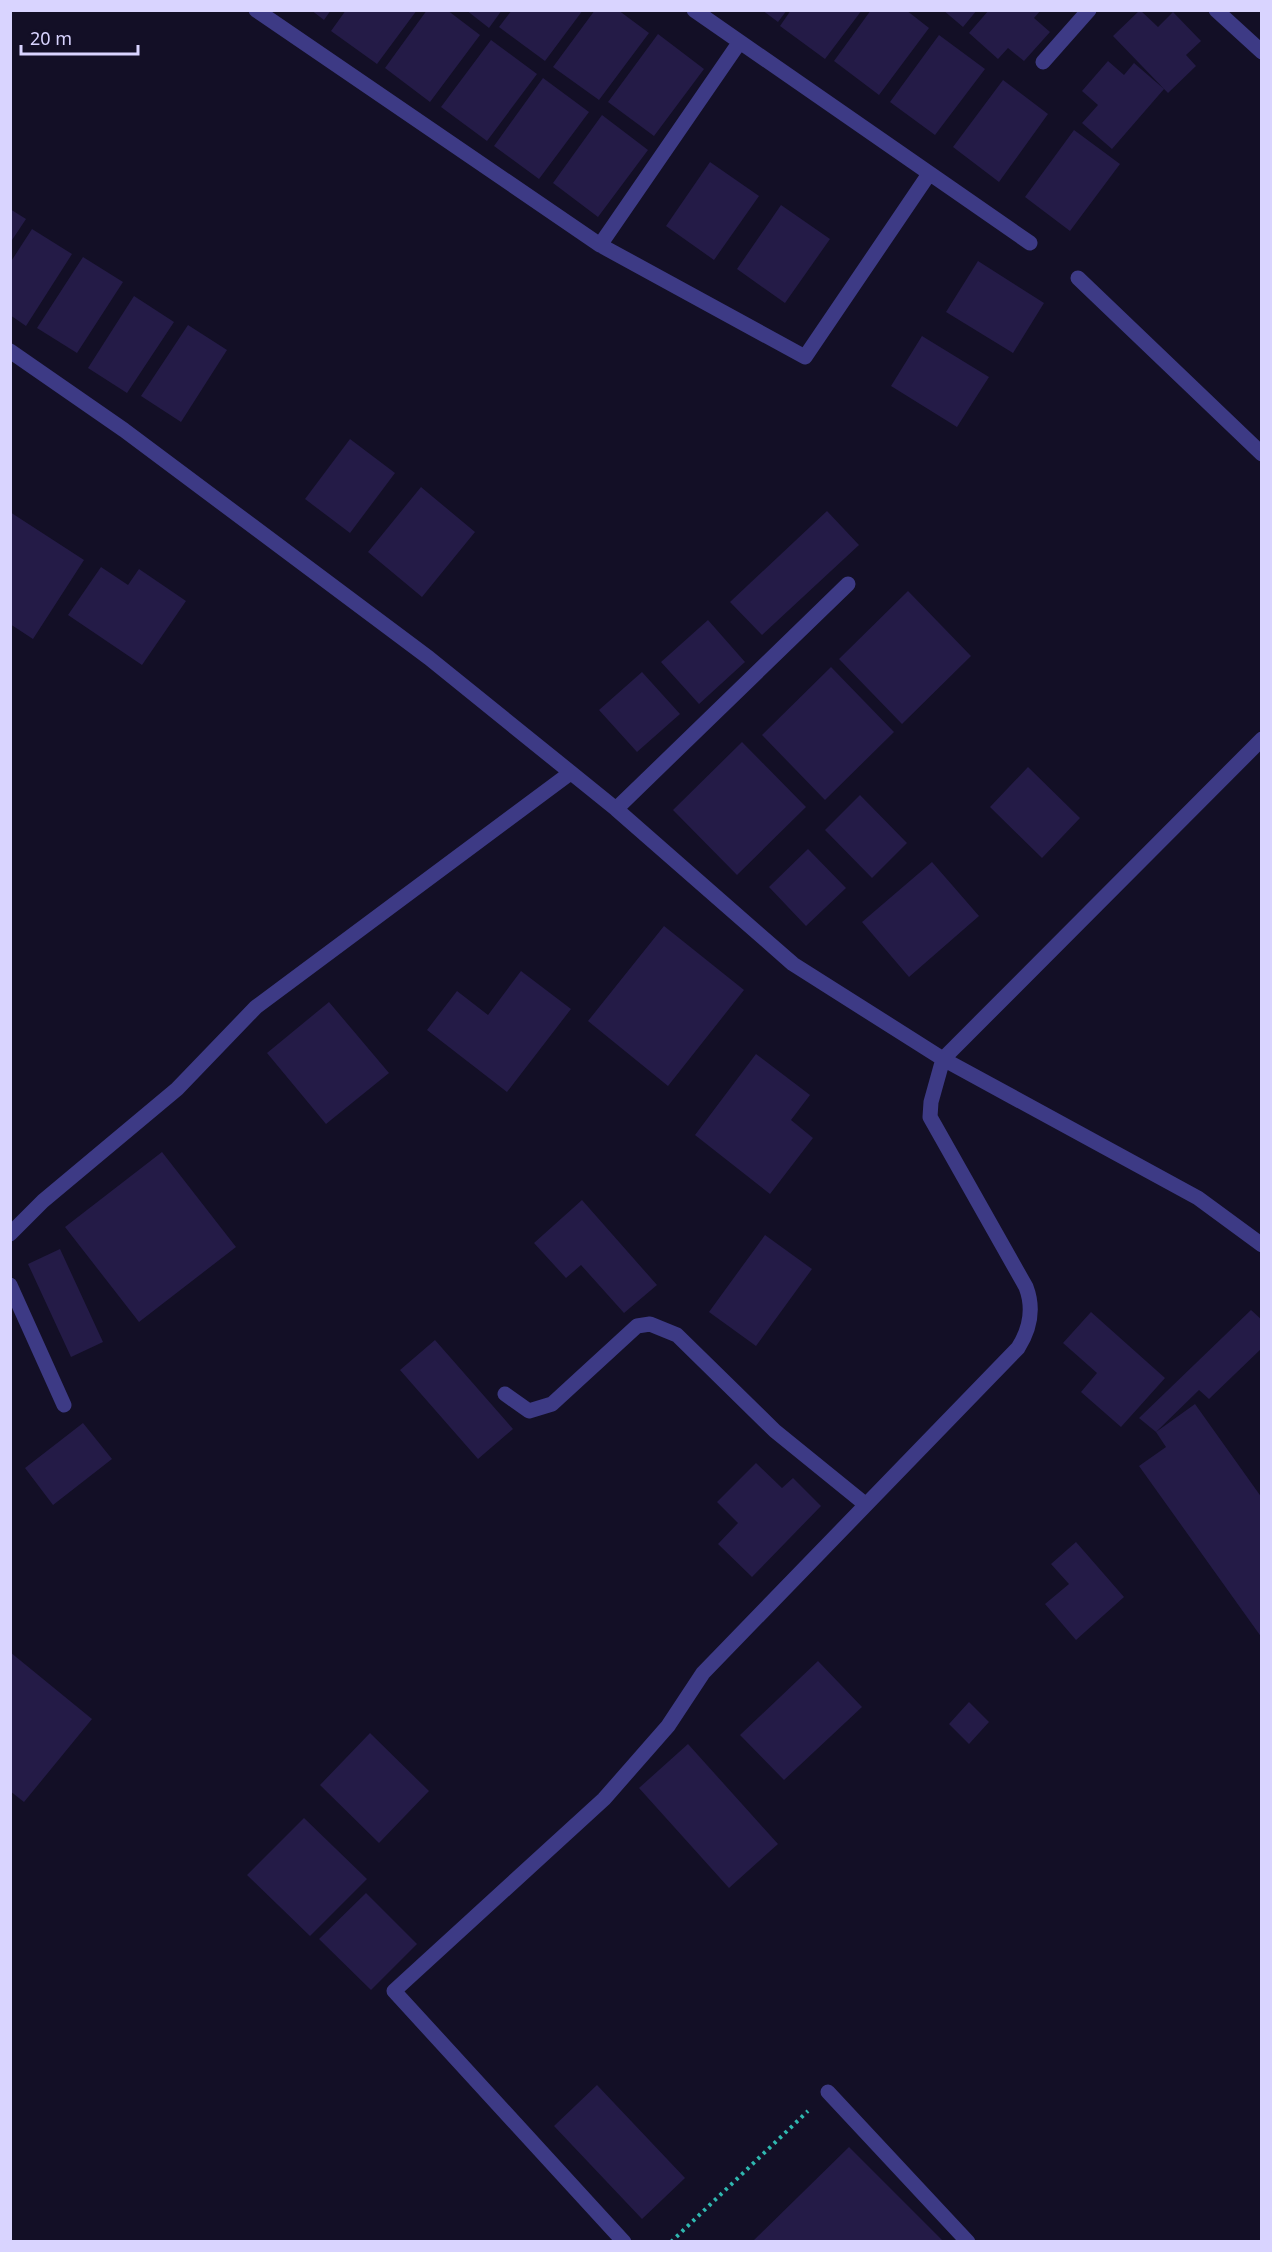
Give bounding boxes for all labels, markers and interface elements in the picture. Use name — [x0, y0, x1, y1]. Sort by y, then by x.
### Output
scale bar — [21, 18, 138, 56]
text: 20 m — [30, 26, 72, 50]

